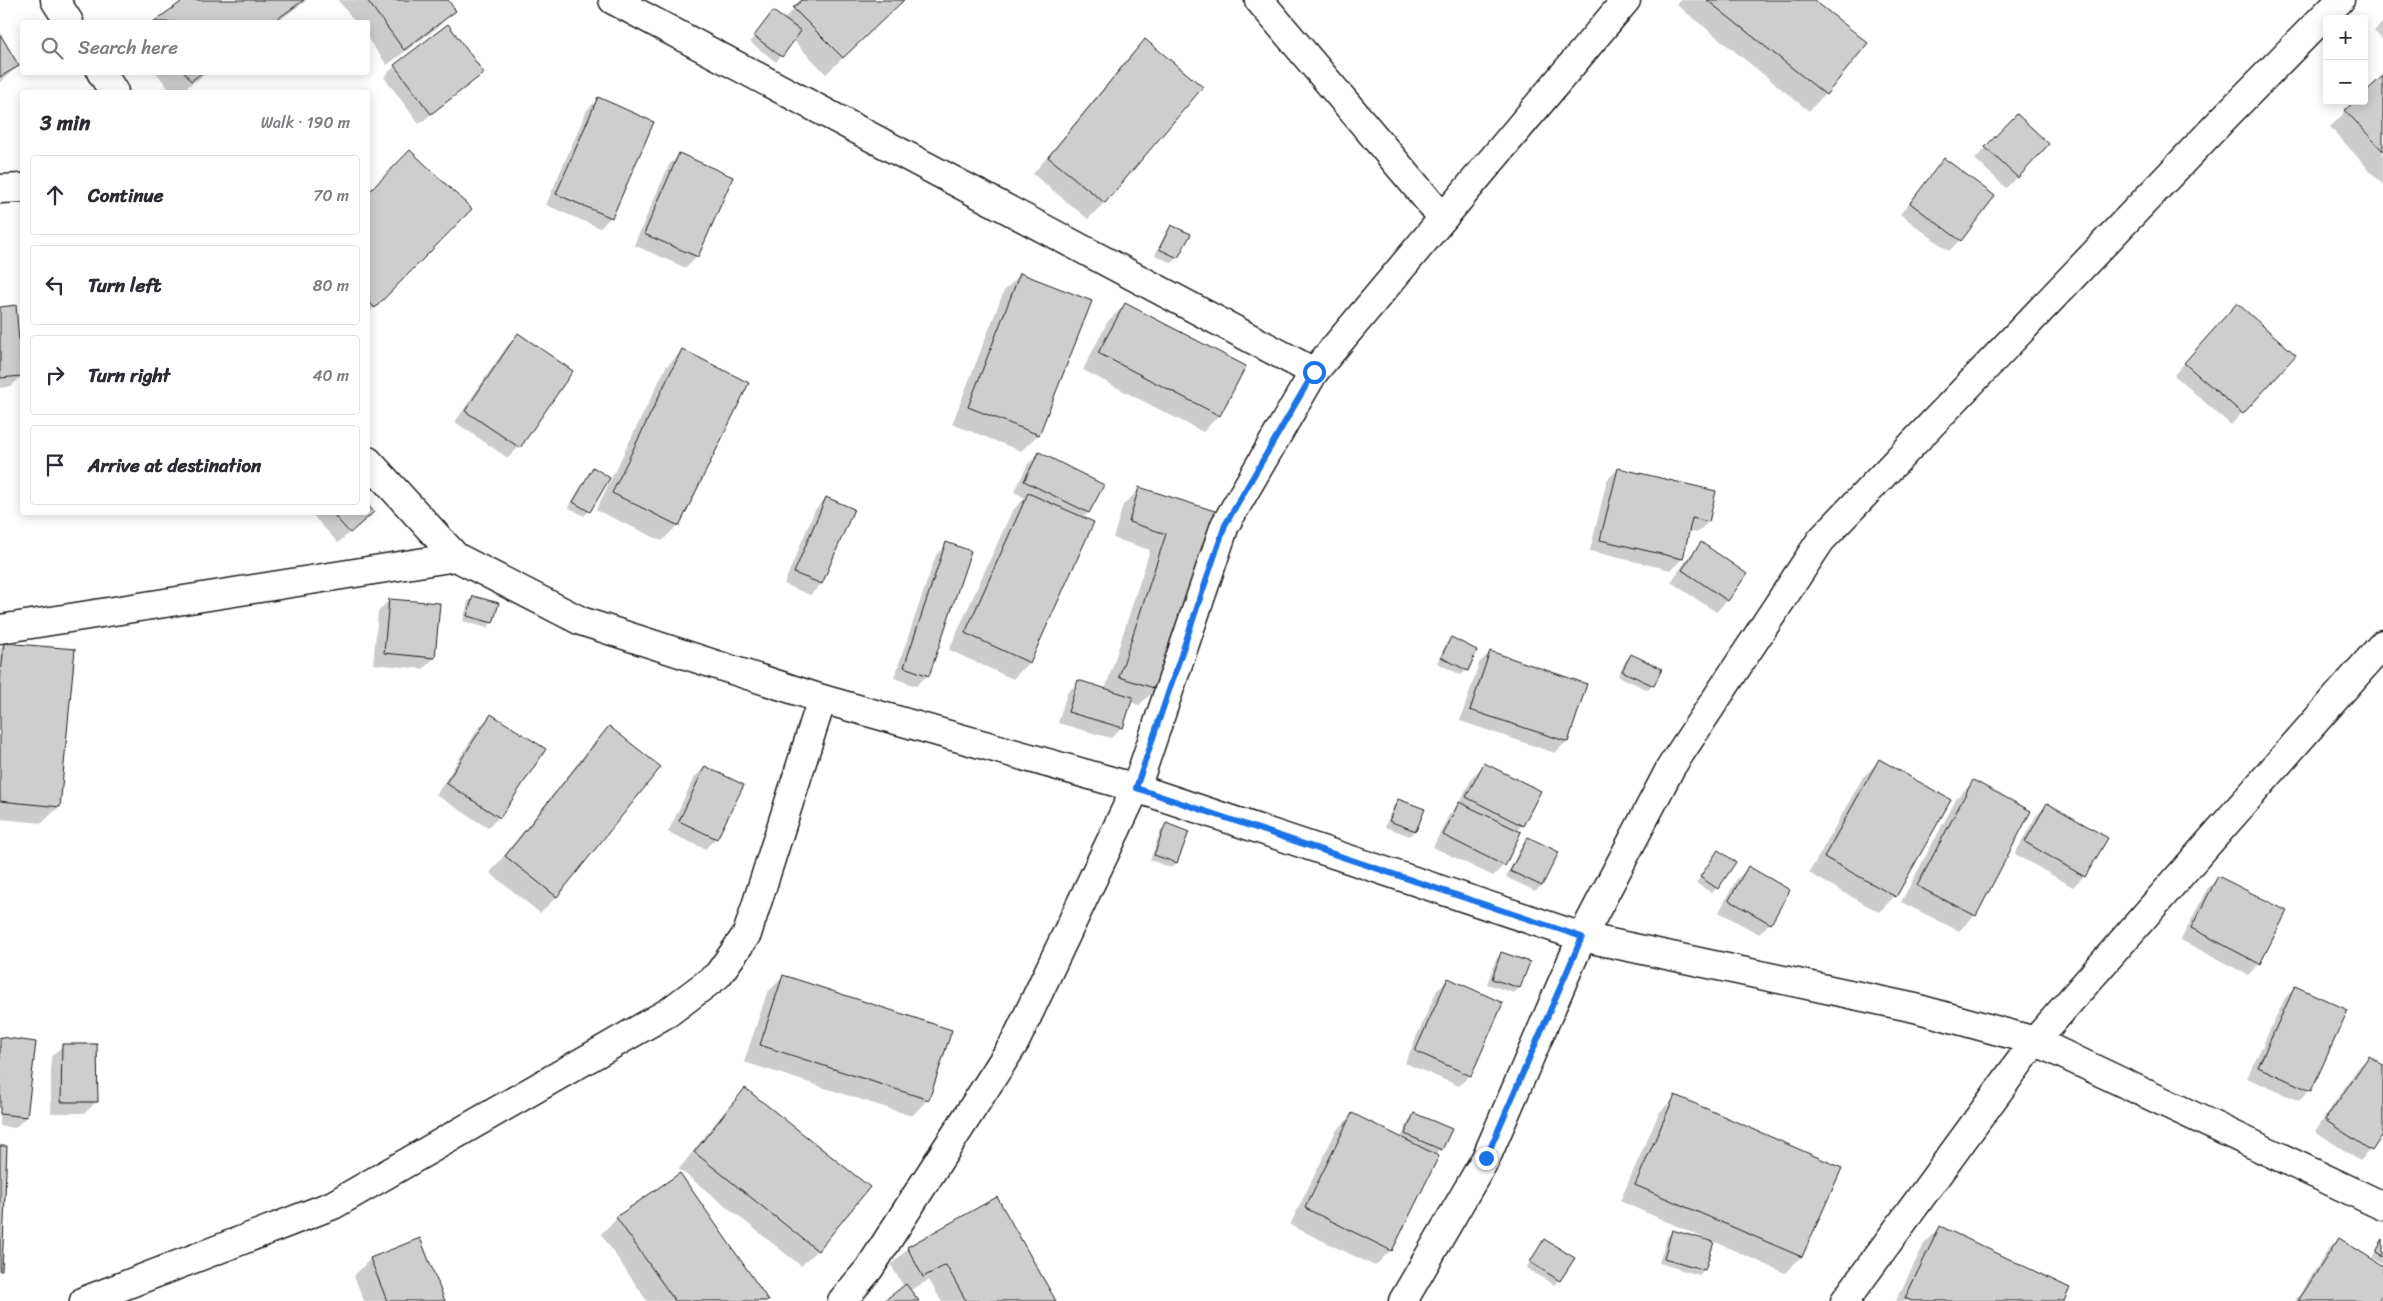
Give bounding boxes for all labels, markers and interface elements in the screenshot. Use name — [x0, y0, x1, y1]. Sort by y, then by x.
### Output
map controls — [2323, 15, 2368, 105]
button: + — [2323, 15, 2368, 60]
search box — [20, 20, 370, 75]
text: Search here — [78, 31, 178, 64]
icon: search — [38, 34, 66, 62]
button: − — [2323, 60, 2368, 105]
text: 3 min — [40, 104, 90, 142]
text: Walk · 190 m — [261, 108, 350, 137]
text: Continue — [88, 179, 164, 212]
icon: ahead — [41, 181, 69, 209]
text: 70 m — [313, 181, 349, 210]
text: Turn left — [88, 269, 161, 302]
icon: left — [41, 271, 69, 299]
text: 80 m — [313, 271, 349, 300]
text: Turn right — [88, 359, 170, 392]
icon: right — [41, 361, 69, 389]
text: 40 m — [312, 361, 349, 390]
route start — [1303, 361, 1326, 384]
text: Arrive at destination — [88, 449, 261, 482]
icon: arrive — [41, 451, 69, 479]
route end — [1475, 1147, 1498, 1170]

